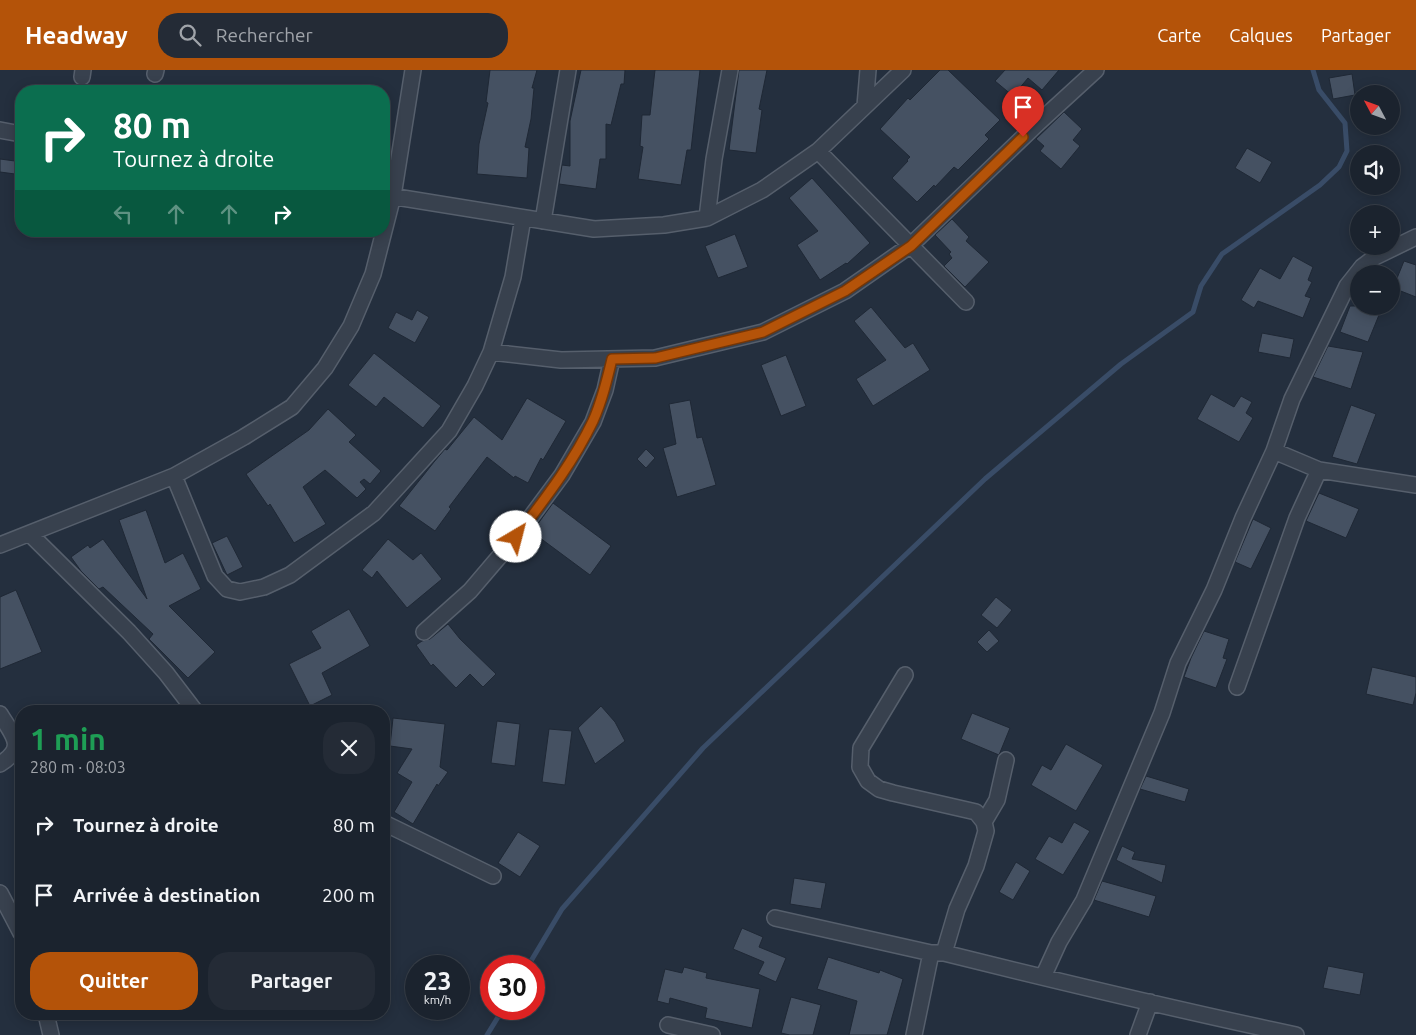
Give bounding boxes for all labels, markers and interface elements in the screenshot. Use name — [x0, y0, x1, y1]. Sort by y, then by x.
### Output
search box — [158, 13, 508, 58]
icon: search — [176, 21, 204, 49]
text: Headway — [25, 22, 128, 49]
text: Rechercher — [216, 24, 313, 46]
text: Carte — [1157, 25, 1201, 45]
text: Calques — [1229, 25, 1293, 45]
text: Partager — [1321, 25, 1391, 45]
north arrow — [1350, 85, 1400, 135]
map controls — [1350, 85, 1400, 315]
pin — [1002, 86, 1044, 137]
icon: arrive — [1009, 93, 1037, 121]
icon: right — [30, 105, 95, 170]
text: 80 m — [113, 105, 191, 145]
button: sound — [1350, 145, 1400, 195]
text: Tournez à droite — [113, 146, 274, 171]
icon: left — [109, 200, 137, 228]
icon: ahead — [162, 200, 190, 228]
icon: ahead — [215, 200, 243, 228]
icon: right — [268, 200, 296, 228]
button: + — [1350, 205, 1400, 255]
button: − — [1350, 265, 1400, 315]
position arrow — [489, 510, 541, 562]
text: 1 min — [30, 722, 106, 756]
button: close — [323, 722, 375, 774]
text: 280 m · 08:03 — [30, 758, 126, 776]
icon: right — [30, 811, 58, 839]
text: Tournez à droite — [73, 814, 219, 836]
text: 80 m — [333, 814, 375, 836]
icon: arrive — [30, 881, 58, 909]
text: Arrivée à destination — [73, 884, 260, 906]
text: 200 m — [322, 884, 375, 906]
button: Quitter — [30, 952, 198, 1010]
button: Partager — [208, 952, 375, 1010]
speed limit sign: 30 — [480, 955, 545, 1020]
text: 23 — [423, 967, 452, 995]
text: km/h — [424, 993, 451, 1006]

